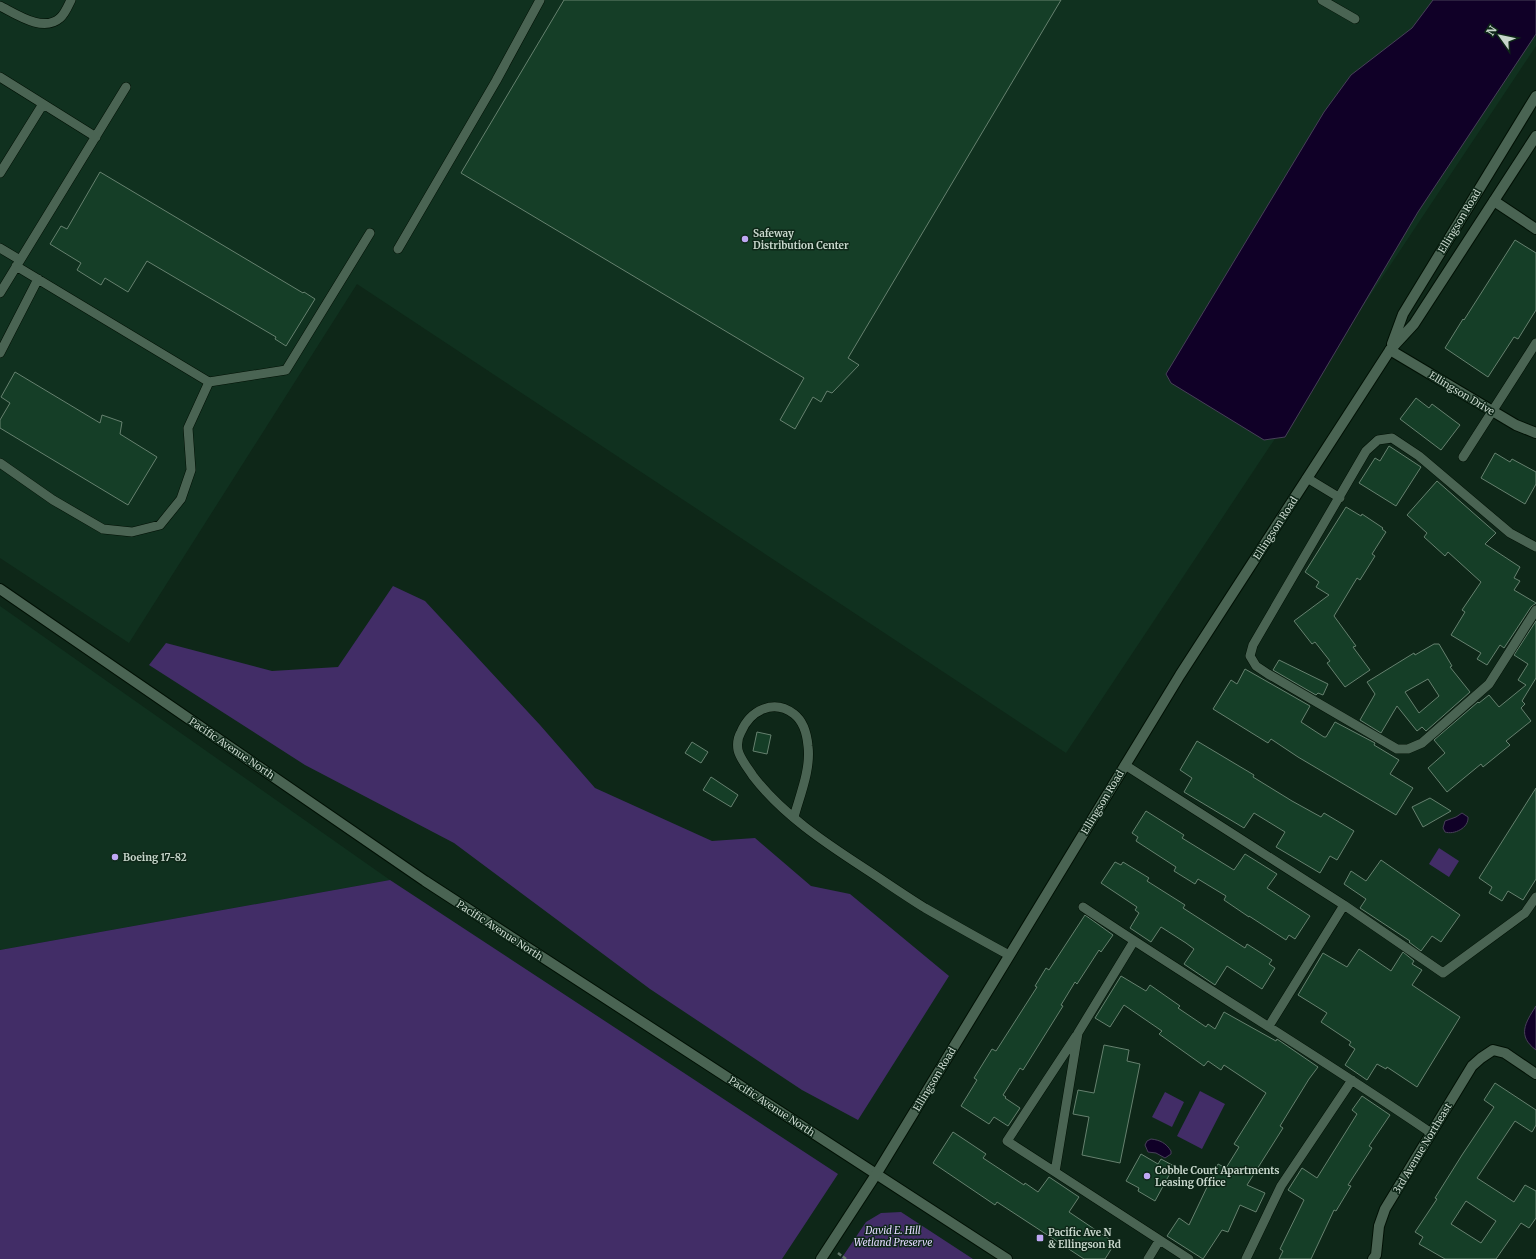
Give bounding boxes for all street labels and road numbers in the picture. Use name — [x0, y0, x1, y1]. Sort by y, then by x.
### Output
street label: Ellingson Road — [1435, 187, 1484, 256]
street label: Ellingson Drive — [1427, 369, 1497, 418]
street label: Ellingson Road — [1250, 494, 1301, 562]
street label: Pacific Avenue North — [187, 715, 277, 782]
street label: Ellingson Road — [1078, 768, 1127, 837]
street label: Pacific Avenue North — [454, 898, 546, 963]
street label: Ellingson Road — [910, 1045, 959, 1114]
street label: Pacific Avenue North — [726, 1074, 818, 1139]
street label: 3rd Avenue Northeast — [1390, 1101, 1455, 1196]

